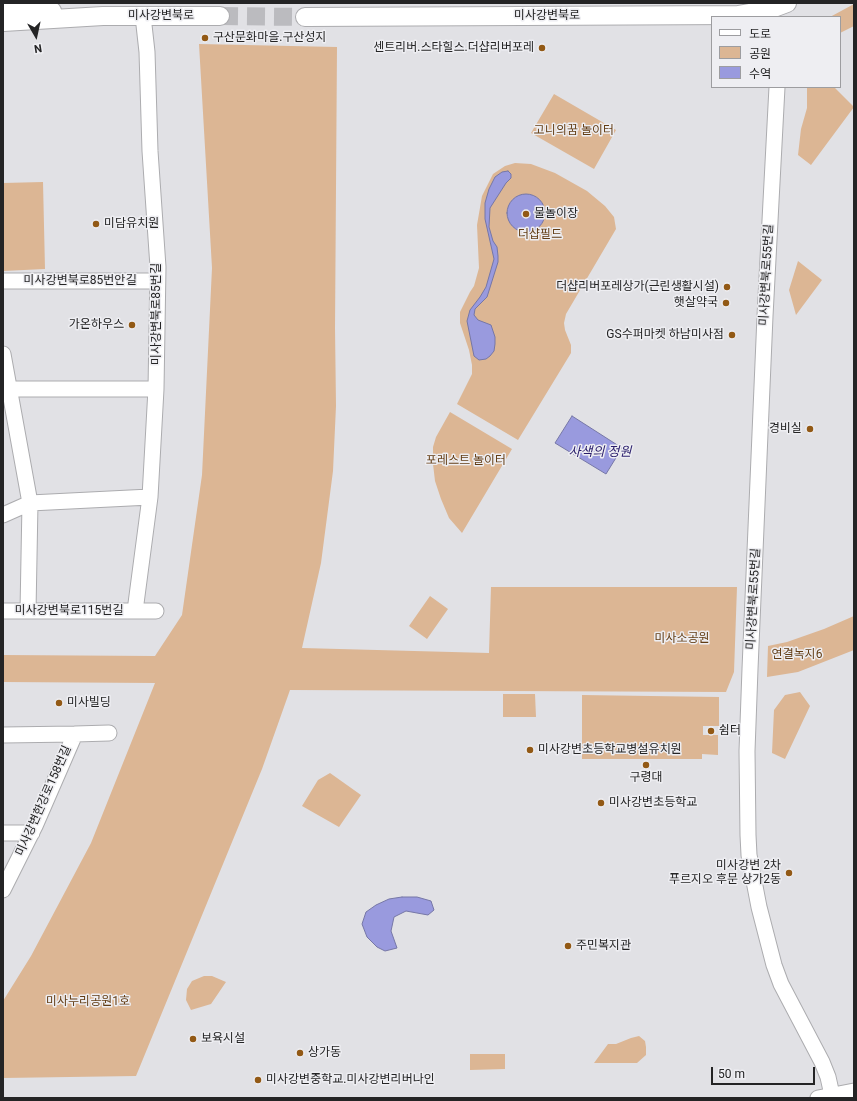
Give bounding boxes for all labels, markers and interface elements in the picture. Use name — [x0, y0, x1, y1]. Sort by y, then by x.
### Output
street label: 미사강변북로 — [128, 9, 194, 23]
street label: 미사강변북로 — [514, 9, 580, 23]
north arrow — [16, 16, 56, 56]
legend — [711, 16, 841, 88]
text: 도로 — [749, 27, 771, 41]
place label: 구산문화마을.구산성지 — [213, 31, 327, 45]
marker: 구산문화마을.구산성지 — [200, 33, 210, 43]
text: N — [33, 41, 43, 55]
place label: 센트리버.스타힐스.더샵리버포레 — [373, 41, 534, 55]
marker: 센트리버.스타힐스.더샵리버포레 — [537, 43, 547, 53]
text: 공원 — [749, 47, 771, 61]
text: 수역 — [749, 67, 771, 81]
park label: 고니의꿈 놀이터 — [534, 124, 614, 138]
place label: 물놀이장 — [534, 207, 578, 221]
marker: 물놀이장 — [521, 209, 531, 219]
place label: 미담유치원 — [104, 217, 159, 231]
marker: 미담유치원 — [91, 219, 101, 229]
street label: 미사강변북로55번길 — [757, 224, 777, 326]
park label: 더샵필드 — [518, 228, 562, 242]
street label: 미사강변북로85번길 — [150, 263, 164, 365]
street label: 미사강변북로85번안길 — [24, 274, 136, 288]
place label: 더샵리버포레상가(근린생활시설) — [556, 280, 719, 294]
marker: 더샵리버포레상가(근린생활시설) — [722, 282, 732, 292]
place label: 햇살약국 — [674, 296, 718, 310]
marker: 햇살약국 — [721, 298, 731, 308]
place label: 가온하우스 — [69, 318, 124, 332]
marker: 가온하우스 — [127, 320, 137, 330]
place label: GS수퍼마켓 하남미사점 — [606, 328, 724, 342]
marker: GS수퍼마켓 하남미사점 — [727, 330, 737, 340]
place label: 경비실 — [769, 422, 802, 436]
marker: 경비실 — [805, 424, 815, 434]
water label: 사색의 정원 — [569, 445, 631, 461]
park label: 포레스트 놀이터 — [426, 454, 506, 468]
street label: 미사강변북로55번길 — [744, 548, 764, 650]
street label: 미사강변북로115번길 — [15, 604, 123, 618]
park label: 미사소공원 — [654, 632, 710, 646]
park label: 연결녹지6 — [772, 648, 822, 662]
place label: 미사빌딩 — [67, 696, 111, 710]
marker: 미사빌딩 — [54, 698, 64, 708]
place label: 쉼터 — [719, 724, 741, 738]
marker: 쉼터 — [706, 726, 716, 736]
street label: 미사강변한강로158번길 — [13, 743, 75, 859]
place label: 미사강변초등학교병설유치원 — [538, 743, 682, 757]
marker: 미사강변초등학교병설유치원 — [525, 745, 535, 755]
marker: 구령대 — [641, 760, 651, 770]
place label: 구령대 — [629, 771, 663, 785]
place label: 미사강변초등학교 — [609, 796, 697, 810]
marker: 미사강변초등학교 — [596, 798, 606, 808]
place label: 미사강변 2차 푸르지오 후문 상가2동 — [669, 859, 781, 887]
marker: 미사강변 2차 푸르지오 후문 상가2동 — [784, 868, 794, 878]
place label: 주민복지관 — [576, 939, 631, 953]
marker: 주민복지관 — [563, 941, 573, 951]
park label: 미사누리공원1호 — [46, 995, 130, 1009]
place label: 보육시설 — [201, 1032, 245, 1046]
marker: 보육시설 — [188, 1034, 198, 1044]
place label: 상가동 — [308, 1046, 341, 1060]
marker: 상가동 — [295, 1048, 305, 1058]
scale bar — [713, 1059, 817, 1085]
text: 50 m — [718, 1067, 745, 1081]
place label: 미사강변중학교.미사강변리버나인 — [266, 1073, 435, 1087]
marker: 미사강변중학교.미사강변리버나인 — [253, 1075, 263, 1085]

